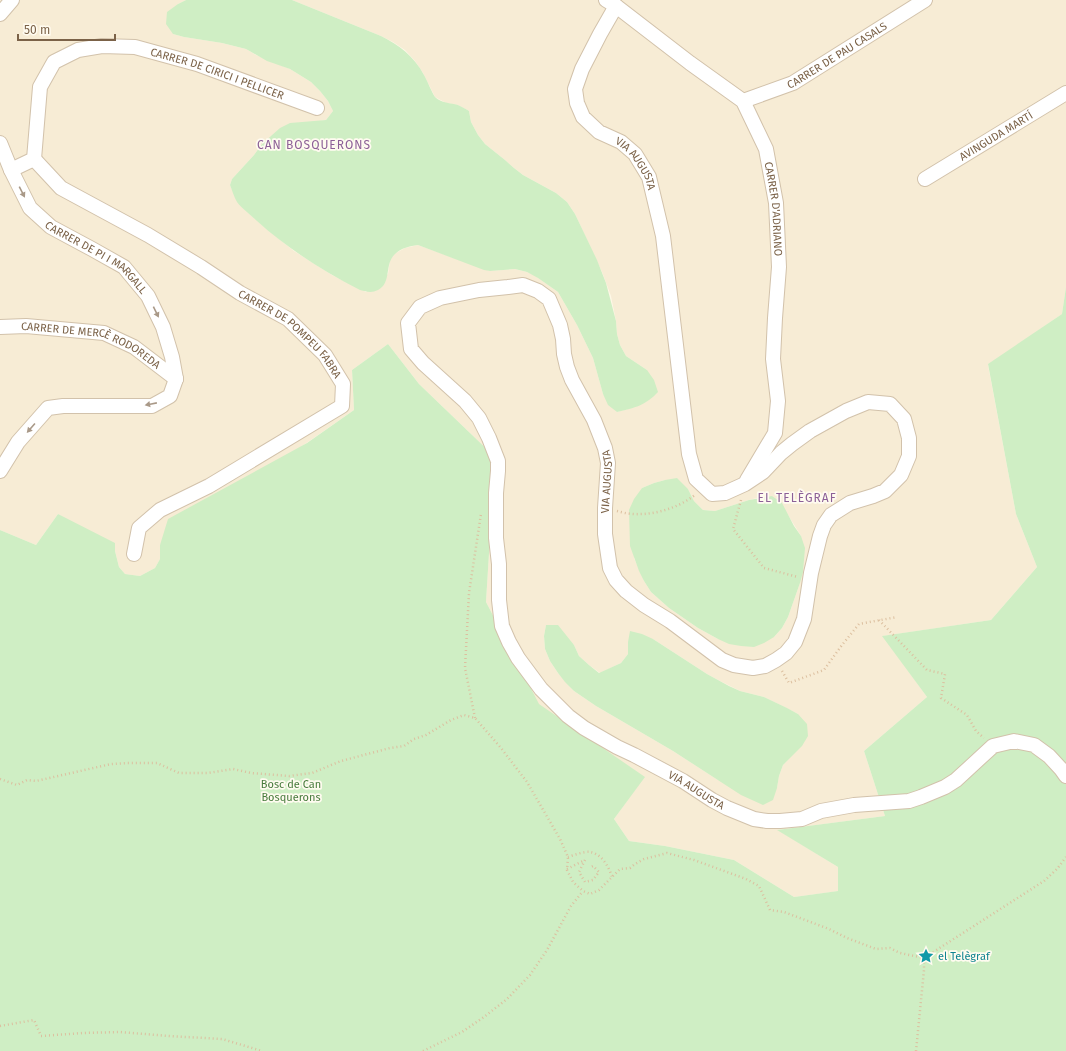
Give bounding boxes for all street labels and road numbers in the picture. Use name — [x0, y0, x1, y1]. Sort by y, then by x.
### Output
street label: CARRER DE PAU CASALS — [785, 19, 889, 91]
street label: CARRER DE CIRICI I PELLICER — [149, 45, 286, 102]
street label: AVINGUDA MARTÍ — [957, 108, 1035, 163]
street label: VIA AUGUSTA — [614, 134, 659, 192]
street label: CARRER D'ADRIANO — [762, 160, 785, 256]
street label: CARRER DE PI I MARGALL — [42, 218, 150, 297]
street label: CARRER DE POMPEU FABRA — [236, 287, 345, 381]
street label: CARRER DE MERCÈ RODOREDA — [21, 319, 164, 372]
street label: VIA AUGUSTA — [599, 448, 615, 513]
street label: VIA AUGUSTA — [666, 768, 727, 812]

